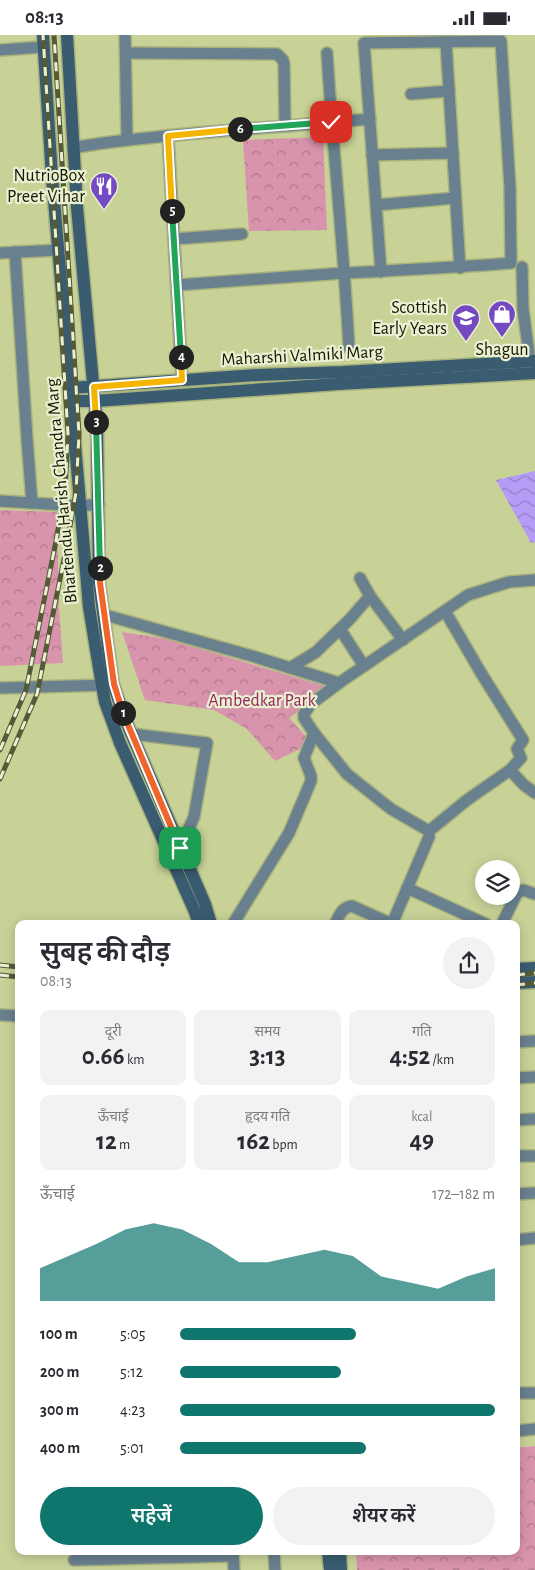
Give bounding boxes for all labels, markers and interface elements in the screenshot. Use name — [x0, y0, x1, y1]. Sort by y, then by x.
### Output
text: 08:13 — [25, 8, 64, 27]
pin — [310, 101, 352, 143]
icon: check — [317, 108, 345, 136]
pin: 6 — [228, 117, 252, 141]
text: 6 — [237, 122, 244, 136]
place label: NutrioBox Preet Vihar — [7, 167, 85, 206]
restaurant icon: NutrioBox Preet Vihar — [89, 171, 119, 210]
pin: 5 — [160, 199, 184, 223]
text: 5 — [169, 204, 176, 218]
place label: Scottish Early Years — [372, 299, 447, 338]
shop icon: Shagun — [487, 299, 517, 338]
school or university icon: Scottish Early Years — [451, 303, 481, 342]
place label: Shagun — [475, 341, 529, 359]
street label: Maharshi Valmiki Marg — [221, 343, 384, 369]
pin: 4 — [168, 345, 194, 369]
text: 4 — [178, 350, 185, 364]
street label: Bhartendu Harish Chandra Marg — [43, 377, 81, 604]
pin: 3 — [84, 409, 108, 435]
text: 3 — [93, 415, 100, 429]
pin: 2 — [88, 555, 112, 581]
text: 2 — [97, 561, 104, 575]
park label: Ambedkar Park — [208, 692, 316, 710]
pin: 1 — [110, 701, 136, 725]
text: 1 — [121, 706, 126, 720]
pin — [159, 827, 201, 869]
icon: arrive — [166, 834, 194, 862]
map controls — [475, 860, 520, 905]
button: layers — [475, 860, 520, 905]
button: share — [443, 937, 495, 989]
text: सुबह की दौड़ — [40, 939, 170, 967]
text: 08:13 — [40, 973, 72, 989]
text: दूरी — [105, 1025, 122, 1039]
text: समय — [255, 1025, 280, 1039]
text: गति — [412, 1025, 432, 1039]
text: 0.66 — [82, 1044, 125, 1069]
text: 3:13 — [249, 1044, 286, 1069]
text: 4:52 — [389, 1044, 430, 1069]
text: km — [125, 1053, 145, 1067]
text: /km — [430, 1053, 454, 1067]
text: ऊँचाई — [98, 1110, 128, 1124]
text: हृदय गति — [245, 1110, 290, 1124]
text: kcal — [411, 1110, 432, 1124]
text: 49 — [409, 1128, 434, 1153]
text: 12 — [96, 1129, 117, 1154]
text: 162 — [237, 1129, 270, 1154]
text: m — [117, 1138, 130, 1152]
text: bpm — [270, 1138, 298, 1152]
text: ऊँचाई — [40, 1186, 75, 1202]
text: 172–182 m — [432, 1186, 495, 1202]
text: 100 m — [40, 1326, 78, 1342]
text: 5:05 — [120, 1326, 146, 1342]
text: 200 m — [40, 1364, 80, 1380]
text: 5:12 — [120, 1364, 143, 1380]
text: 300 m — [40, 1402, 79, 1418]
text: 4:23 — [120, 1402, 145, 1418]
text: 400 m — [40, 1440, 80, 1456]
text: 5:01 — [120, 1440, 144, 1456]
button: सहेजें — [40, 1487, 263, 1545]
button: शेयर करें — [273, 1487, 495, 1545]

